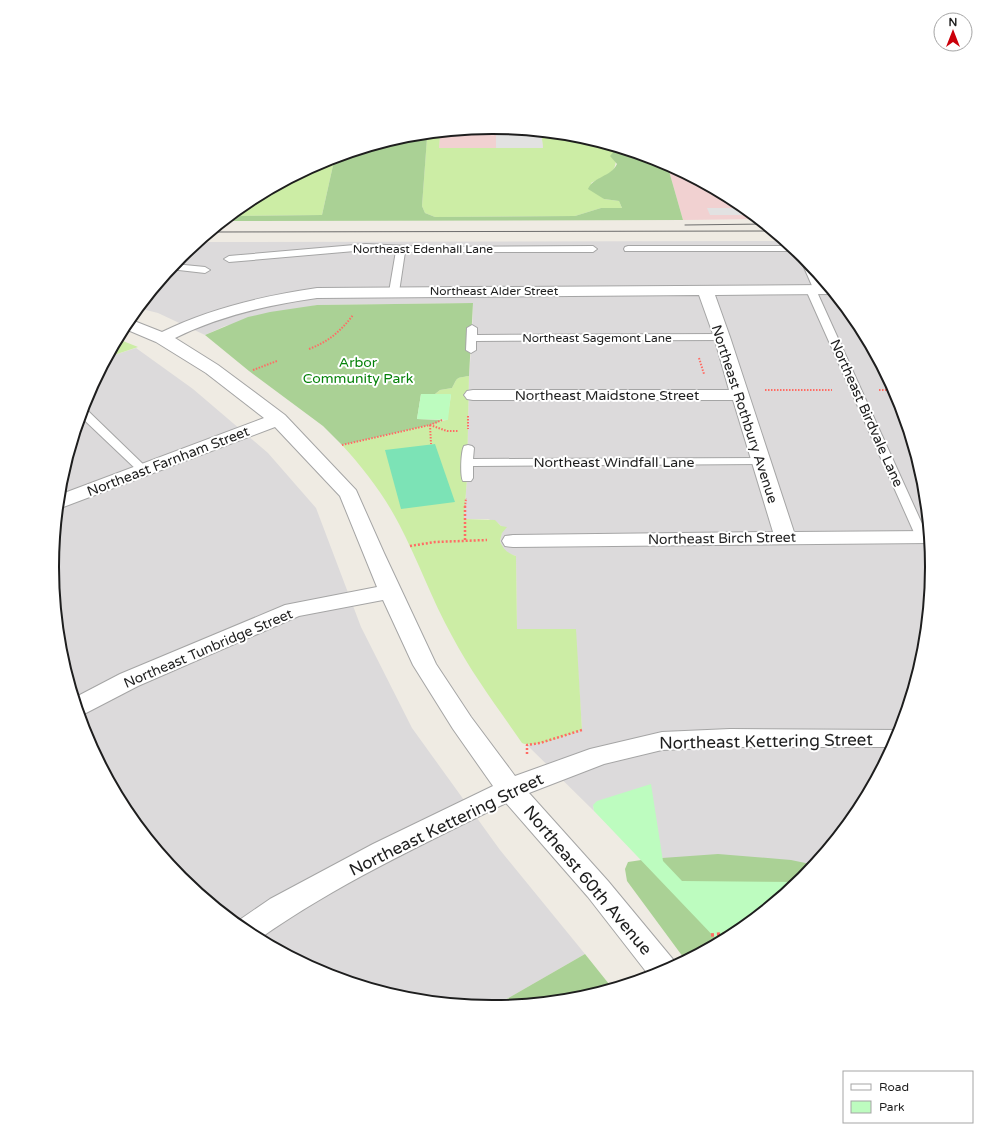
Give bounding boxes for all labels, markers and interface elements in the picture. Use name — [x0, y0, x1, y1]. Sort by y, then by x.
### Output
north arrow — [933, 12, 973, 52]
text: N — [949, 16, 957, 29]
street label: Northeast Edenhall Lane — [353, 242, 493, 256]
street label: Northeast Alder Street — [430, 284, 559, 298]
street label: Northeast Rothbury Avenue — [708, 323, 781, 506]
street label: Northeast Sagemont Lane — [522, 331, 672, 345]
street label: Northeast Birdvale Lane — [826, 337, 907, 490]
park label: Arbor Community Park — [303, 354, 414, 387]
street label: Northeast Maidstone Street — [515, 387, 700, 404]
street label: Northeast Farnham Street — [85, 422, 252, 500]
street label: Northeast Windfall Lane — [533, 454, 695, 471]
street label: Northeast Birch Street — [648, 529, 797, 548]
street label: Northeast Tunbridge Street — [121, 605, 296, 692]
street label: Northeast Kettering Street — [659, 729, 873, 754]
street label: Northeast Kettering Street — [346, 768, 547, 881]
street label: Northeast 60th Avenue — [519, 801, 656, 959]
legend — [843, 1071, 973, 1123]
text: Road — [879, 1080, 909, 1094]
text: Park — [879, 1100, 905, 1114]

